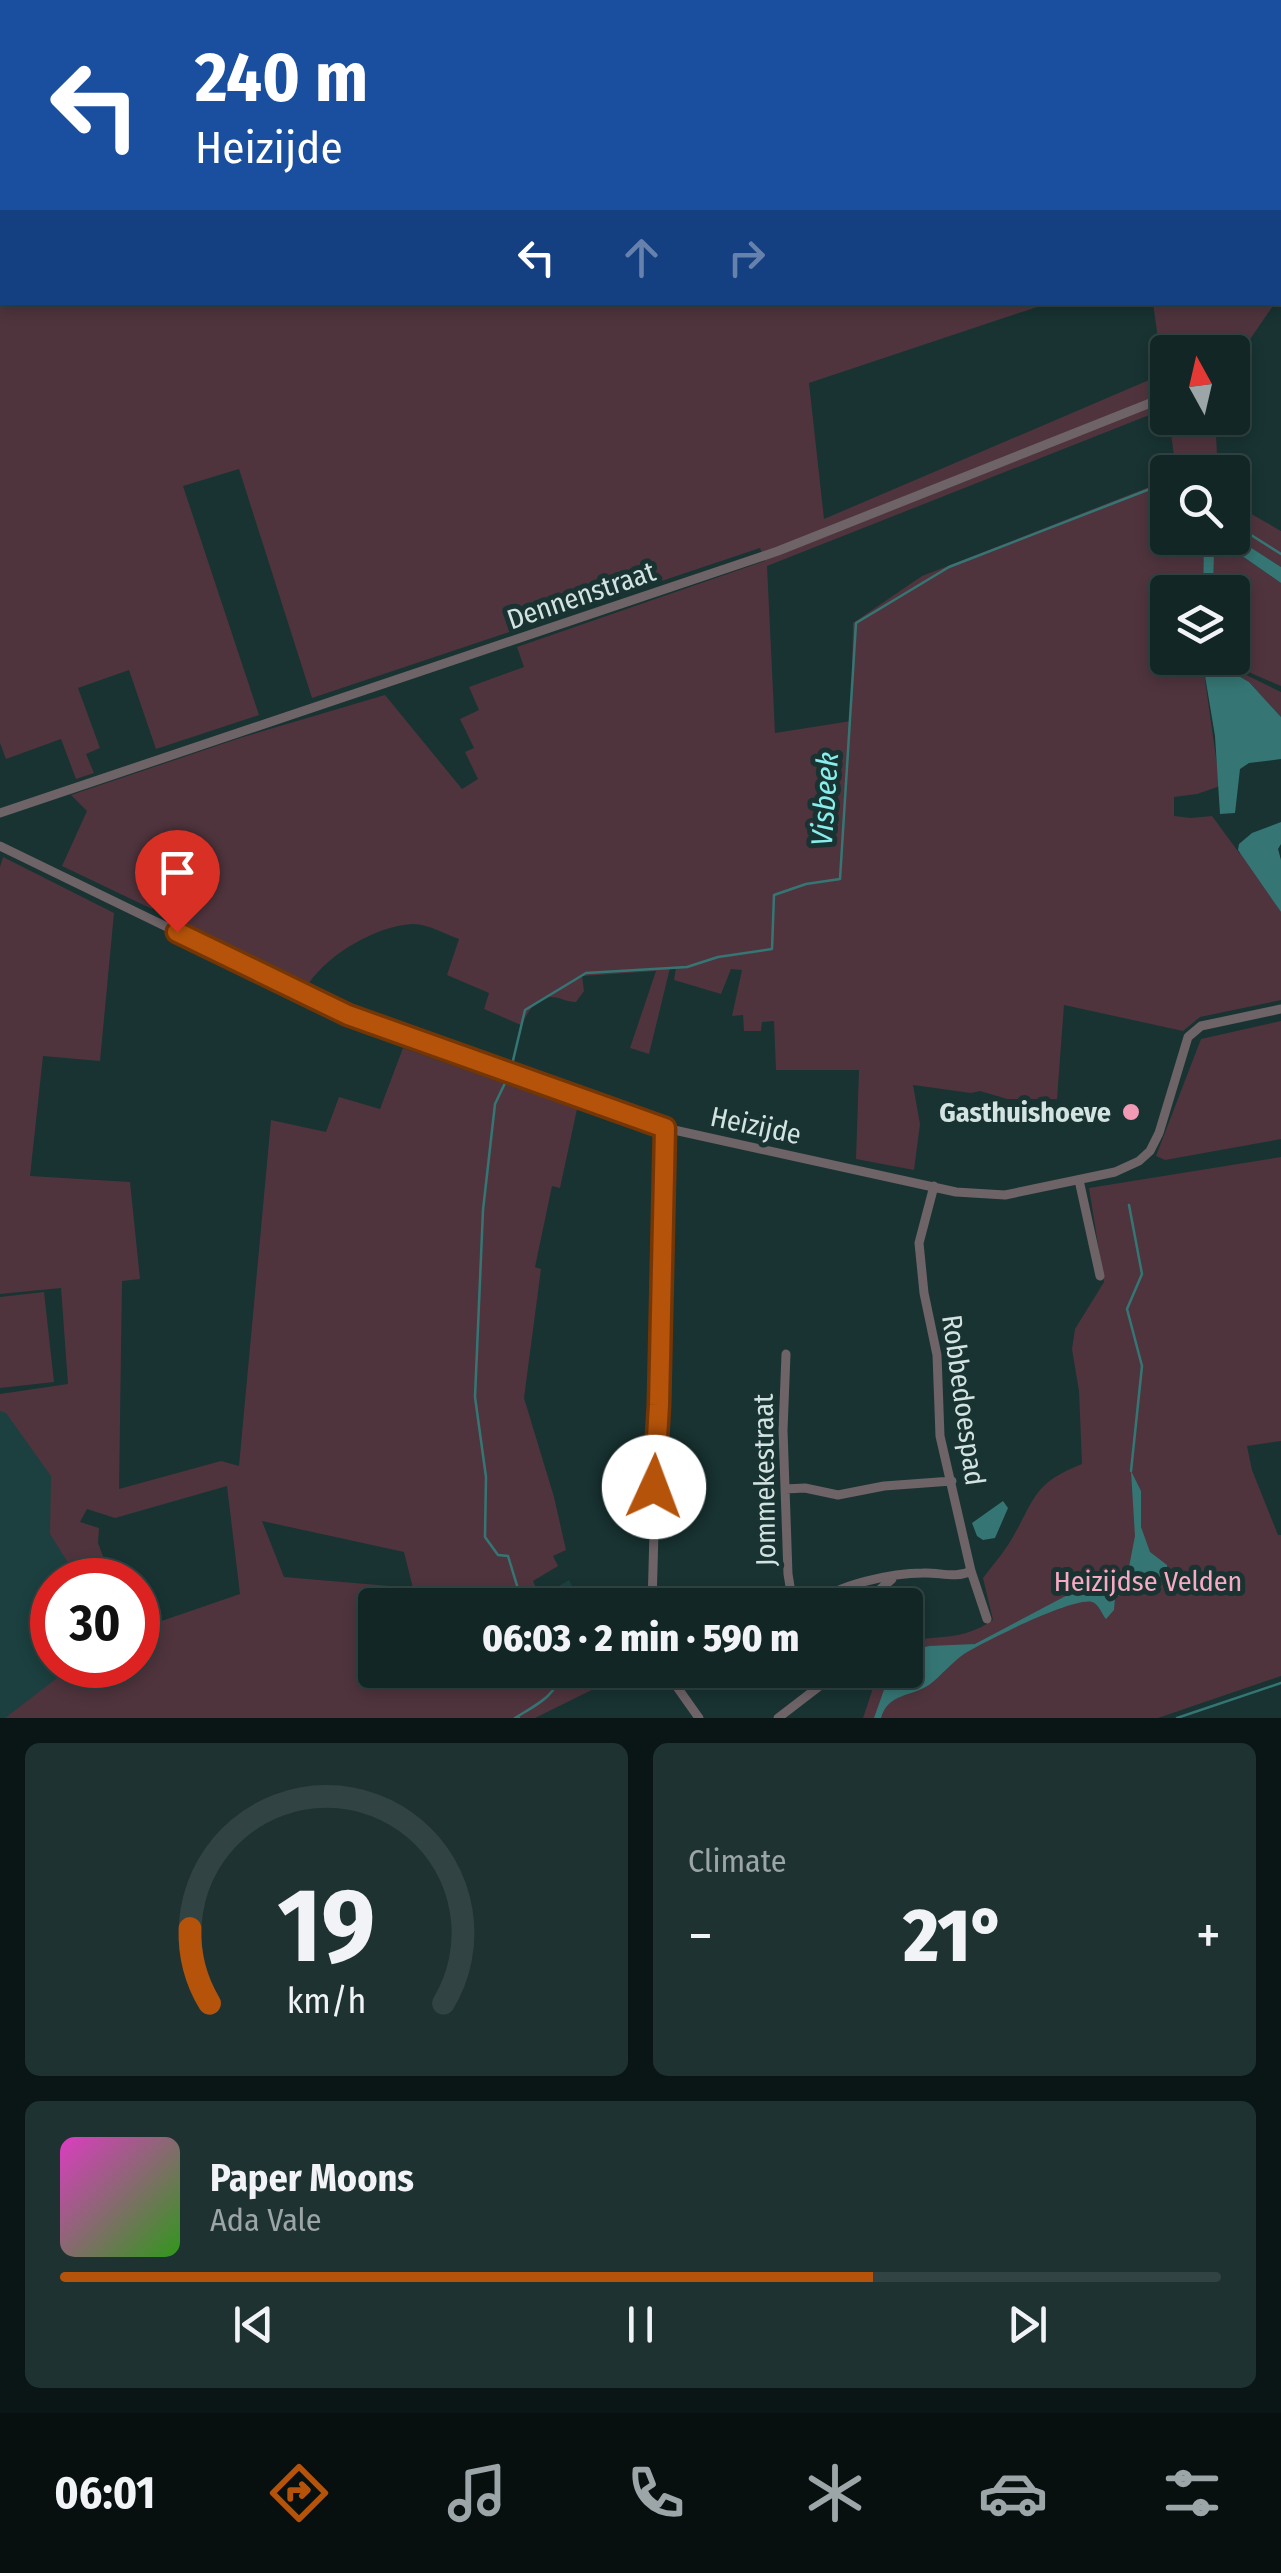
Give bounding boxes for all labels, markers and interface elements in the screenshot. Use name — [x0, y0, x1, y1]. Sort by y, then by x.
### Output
text: 240 m — [195, 36, 368, 120]
icon: left — [30, 40, 160, 170]
text: Heizijde — [195, 121, 343, 175]
icon: left — [509, 230, 564, 285]
icon: ahead — [614, 230, 669, 285]
icon: right — [719, 230, 774, 285]
north arrow — [1150, 335, 1250, 435]
map controls — [1150, 335, 1250, 675]
button: search — [1150, 455, 1250, 555]
street label: Dennenstraat — [503, 554, 660, 636]
button: layers — [1150, 575, 1250, 675]
water label: Visbeek — [804, 751, 846, 847]
pin — [135, 830, 220, 933]
icon: arrive — [150, 845, 205, 900]
place label: Gasthuishoeve — [939, 1096, 1111, 1129]
street label: Heizijde — [708, 1100, 804, 1151]
marker: Gasthuishoeve — [1120, 1101, 1142, 1123]
street label: Robbedoespad — [935, 1313, 992, 1488]
street label: Jommekestraat — [746, 1393, 783, 1566]
position arrow — [602, 1435, 706, 1539]
speed limit sign: 30 — [30, 1558, 160, 1688]
park label: Heizijdse Velden — [1054, 1565, 1242, 1598]
text: 06:03 · 2 min · 590 m — [482, 1615, 799, 1661]
text: Climate — [688, 1842, 787, 1880]
text: 19 — [278, 1864, 375, 1989]
text: 21° — [904, 1891, 1005, 1981]
text: − — [688, 1903, 713, 1969]
text: + — [1196, 1903, 1221, 1969]
text: km/h — [287, 1980, 366, 2022]
text: Paper Moons — [210, 2155, 414, 2201]
text: Ada Vale — [210, 2201, 322, 2239]
icon: previous — [226, 2297, 281, 2352]
icon: pause — [613, 2297, 668, 2352]
icon: next — [1000, 2297, 1055, 2352]
icon: directions — [264, 2458, 334, 2528]
icon: music — [442, 2458, 512, 2528]
icon: phone — [621, 2458, 691, 2528]
icon: climate — [800, 2458, 870, 2528]
icon: car — [978, 2458, 1048, 2528]
icon: filters — [1157, 2458, 1227, 2528]
text: 06:01 — [54, 2466, 155, 2520]

